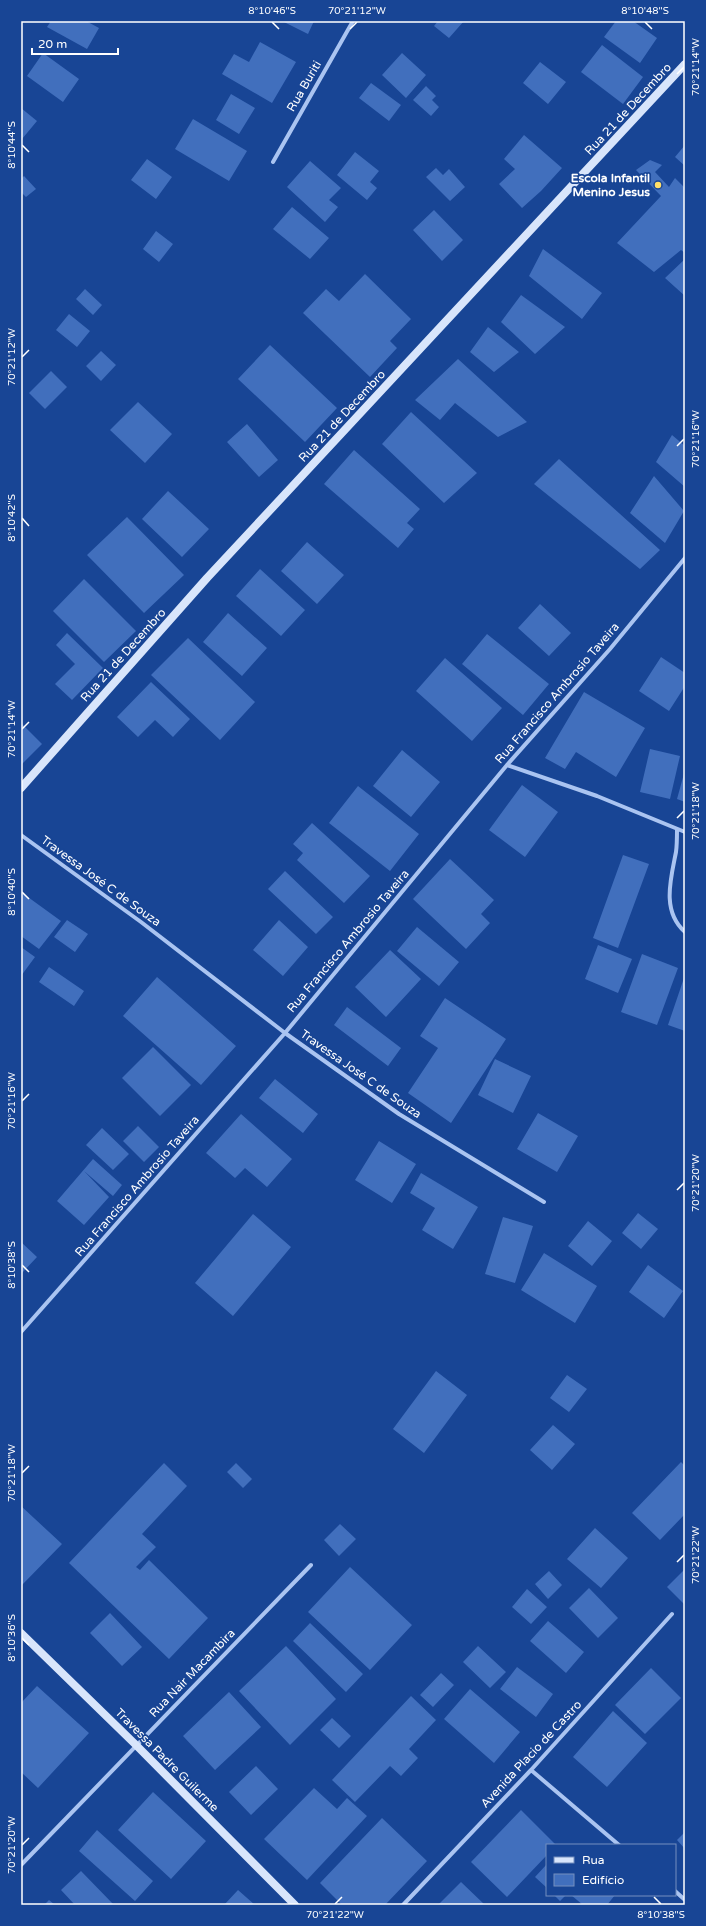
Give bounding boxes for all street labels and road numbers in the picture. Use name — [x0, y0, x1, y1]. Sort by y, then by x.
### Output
street label: Rua Buriti — [284, 58, 324, 114]
street label: Rua 21 de Decembro — [582, 60, 674, 158]
street label: Rua 21 de Decembro — [296, 367, 388, 465]
street label: Rua 21 de Decembro — [78, 606, 168, 704]
street label: Rua Francisco Ambrosio Taveira — [492, 620, 622, 766]
street label: Travessa José C de Souza — [38, 833, 164, 929]
street label: Rua Francisco Ambrosio Taveira — [284, 867, 412, 1015]
street label: Travessa José C de Souza — [298, 1027, 424, 1121]
street label: Rua Francisco Ambrosio Taveira — [72, 1113, 202, 1259]
street label: Rua Nair Macambira — [146, 1626, 238, 1720]
street label: Avenida Placio de Castro — [478, 1698, 584, 1810]
street label: Travessa Padre Guilerme — [112, 1705, 222, 1815]

